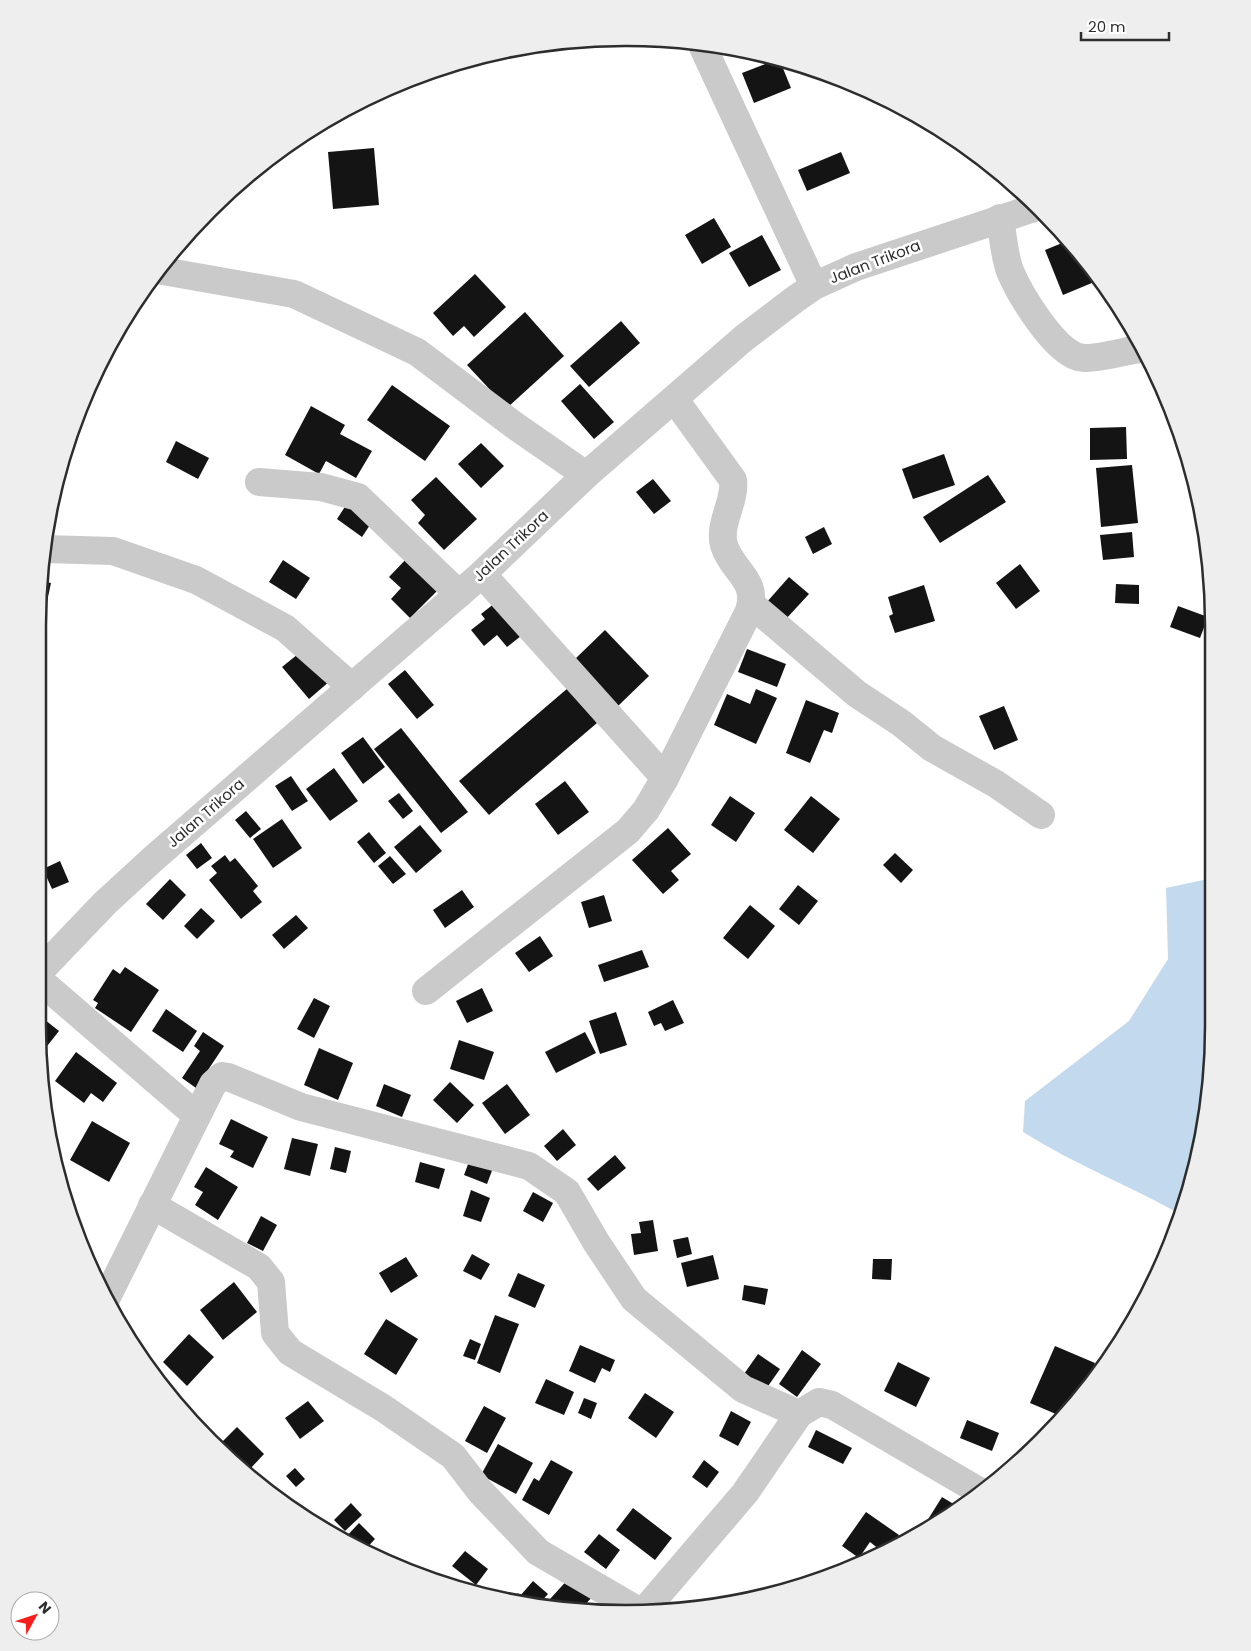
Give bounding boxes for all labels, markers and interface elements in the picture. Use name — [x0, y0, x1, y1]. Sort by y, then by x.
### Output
scale bar — [1081, 10, 1168, 42]
text: 20 m — [1088, 16, 1126, 37]
street label: Jalan Trikora — [826, 235, 923, 289]
street label: Jalan Trikora — [468, 505, 553, 586]
street label: Jalan Trikora — [163, 773, 249, 852]
north arrow — [10, 1591, 60, 1641]
text: N — [34, 1597, 56, 1618]

